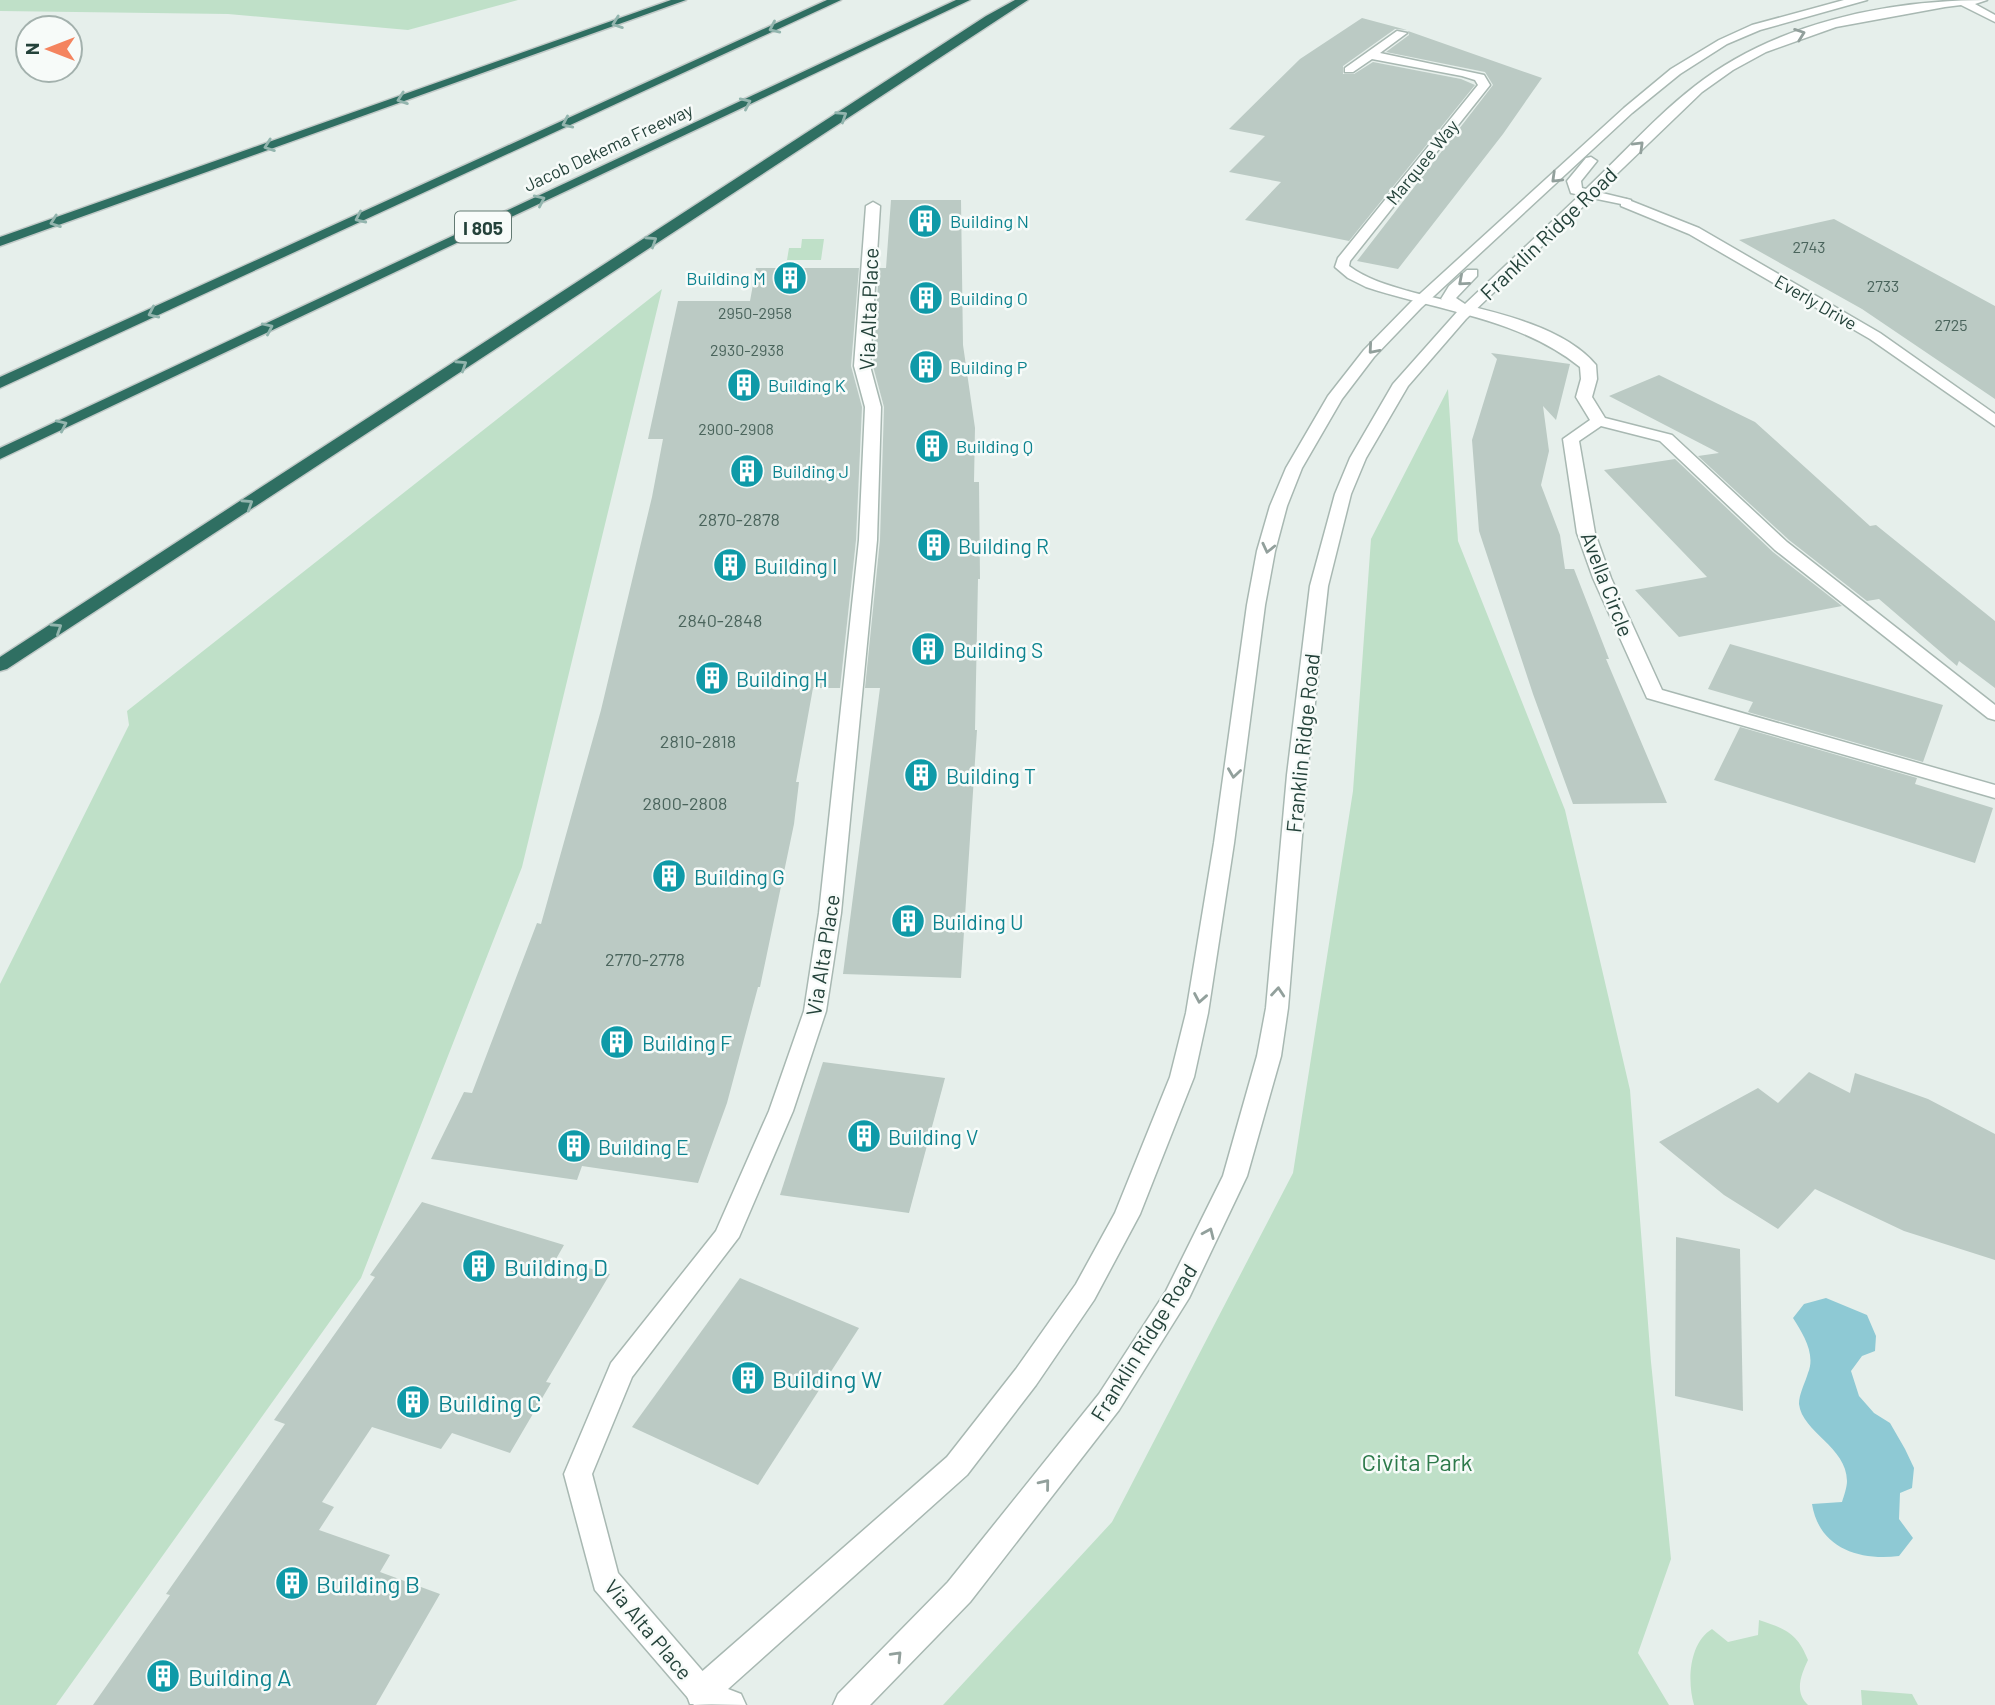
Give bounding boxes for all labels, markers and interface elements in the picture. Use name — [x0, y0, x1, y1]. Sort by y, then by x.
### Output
north arrow — [14, 14, 84, 84]
one-way arrow — [611, 14, 623, 28]
one-way arrow — [769, 20, 781, 34]
one-way arrow — [1794, 29, 1806, 43]
text: N — [20, 43, 43, 55]
one-way arrow — [397, 91, 409, 105]
one-way arrow — [739, 97, 751, 111]
street label: Jacob Dekema Freeway — [520, 98, 696, 196]
one-way arrow — [835, 111, 848, 124]
one-way arrow — [562, 115, 574, 129]
street label: Marquee Way — [1381, 115, 1463, 209]
one-way arrow — [263, 138, 275, 152]
one-way arrow — [1631, 142, 1644, 155]
street label: Franklin Ridge Road — [1474, 161, 1622, 305]
one-way arrow — [1551, 169, 1564, 182]
one-way arrow — [533, 194, 545, 208]
building icon: Building N — [906, 202, 944, 240]
one-way arrow — [355, 210, 367, 224]
place label: Building N — [950, 210, 1029, 232]
road number: I 805 — [455, 212, 511, 243]
one-way arrow — [49, 214, 61, 228]
one-way arrow — [645, 236, 658, 249]
house number: 2743 — [1792, 237, 1826, 256]
street label: Via Alta Place — [853, 247, 883, 371]
building icon: Building M — [771, 259, 809, 297]
place label: Building M — [686, 267, 766, 289]
street label: Everly Drive — [1771, 270, 1861, 334]
one-way arrow — [1459, 273, 1472, 285]
house number: 2733 — [1867, 276, 1899, 295]
building icon: Building O — [907, 279, 945, 317]
place label: Building O — [950, 287, 1028, 309]
house number: 2950-2958 — [718, 303, 792, 322]
one-way arrow — [148, 305, 161, 319]
house number: 2725 — [1935, 315, 1967, 334]
one-way arrow — [261, 322, 273, 336]
house number: 2930-2938 — [710, 340, 784, 359]
one-way arrow — [1369, 341, 1381, 354]
building icon: Building P — [907, 348, 945, 386]
place label: Building P — [950, 356, 1027, 378]
one-way arrow — [454, 361, 467, 374]
building icon: Building K — [725, 366, 763, 404]
place label: Building K — [768, 374, 846, 396]
one-way arrow — [55, 419, 67, 433]
house number: 2900-2908 — [698, 419, 774, 438]
building icon: Building Q — [913, 427, 951, 465]
place label: Building Q — [956, 435, 1033, 457]
building icon: Building J — [728, 452, 766, 490]
place label: Building J — [772, 460, 849, 482]
one-way arrow — [240, 500, 253, 512]
house number: 2870-2878 — [698, 508, 780, 530]
building icon: Building R — [915, 526, 953, 564]
street label: Avella Circle — [1577, 528, 1639, 640]
place label: Building R — [958, 533, 1049, 558]
one-way arrow — [1261, 542, 1276, 554]
building icon: Building I — [711, 546, 749, 584]
place label: Building I — [754, 553, 837, 578]
house number: 2840-2848 — [678, 609, 762, 631]
one-way arrow — [50, 623, 63, 636]
building icon: Building S — [909, 630, 947, 668]
place label: Building S — [953, 637, 1043, 662]
street label: Franklin Ridge Road — [1280, 652, 1324, 834]
building icon: Building H — [693, 659, 731, 697]
place label: Building H — [736, 666, 828, 691]
house number: 2810-2818 — [660, 730, 736, 752]
building icon: Building T — [902, 756, 940, 794]
place label: Building T — [946, 763, 1036, 788]
one-way arrow — [1226, 767, 1241, 779]
house number: 2800-2808 — [642, 792, 728, 814]
building icon: Building G — [650, 857, 688, 895]
place label: Building G — [694, 864, 785, 889]
street label: Via Alta Place — [800, 892, 844, 1018]
building icon: Building U — [889, 902, 927, 940]
place label: Building U — [932, 909, 1024, 934]
house number: 2770-2778 — [605, 948, 685, 970]
one-way arrow — [1271, 986, 1286, 997]
one-way arrow — [1193, 992, 1208, 1004]
building icon: Building F — [598, 1023, 636, 1061]
place label: Building F — [642, 1030, 732, 1055]
building icon: Building V — [845, 1117, 883, 1155]
place label: Building V — [888, 1124, 978, 1149]
building icon: Building E — [555, 1127, 593, 1165]
place label: Building E — [598, 1134, 689, 1159]
one-way arrow — [1201, 1227, 1215, 1240]
building icon: Building D — [460, 1247, 498, 1285]
place label: Building D — [504, 1252, 608, 1281]
street label: Franklin Ridge Road — [1085, 1259, 1201, 1425]
building icon: Building W — [729, 1359, 767, 1397]
place label: Building W — [772, 1364, 882, 1393]
building icon: Building C — [394, 1383, 432, 1421]
place label: Building C — [438, 1388, 542, 1417]
park label: Civita Park — [1361, 1447, 1473, 1476]
one-way arrow — [1037, 1479, 1049, 1492]
building icon: Building B — [273, 1564, 311, 1602]
place label: Building B — [316, 1569, 420, 1598]
street label: Via Alta Place — [600, 1574, 698, 1684]
one-way arrow — [888, 1651, 901, 1664]
building icon: Building A — [144, 1657, 182, 1695]
place label: Building A — [188, 1662, 292, 1691]

